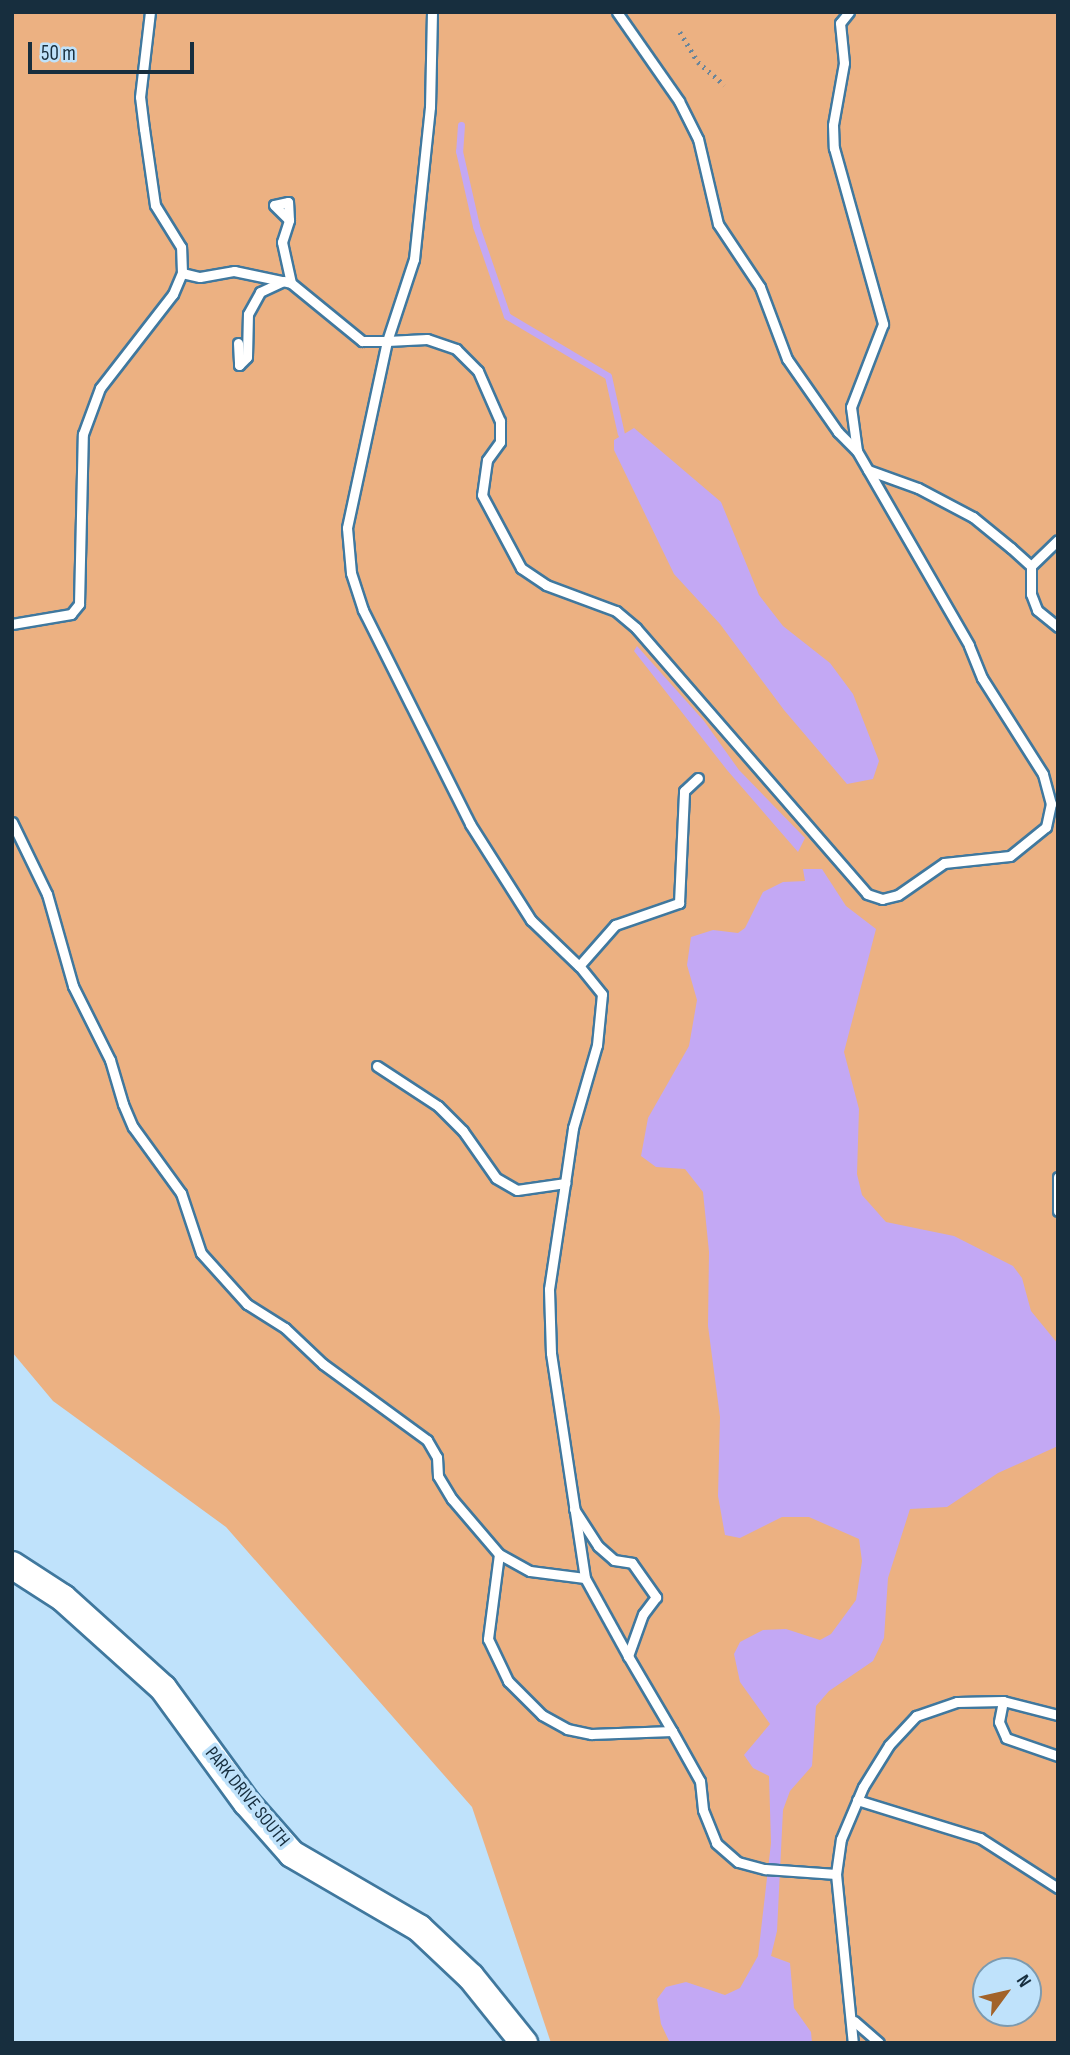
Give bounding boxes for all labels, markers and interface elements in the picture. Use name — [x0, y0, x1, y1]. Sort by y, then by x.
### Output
scale bar — [32, 28, 198, 72]
text: 50 m — [41, 41, 76, 66]
street label: PARK DRIVE SOUTH — [200, 1743, 294, 1851]
north arrow — [972, 1957, 1042, 2027]
text: N — [1011, 1971, 1036, 1992]

